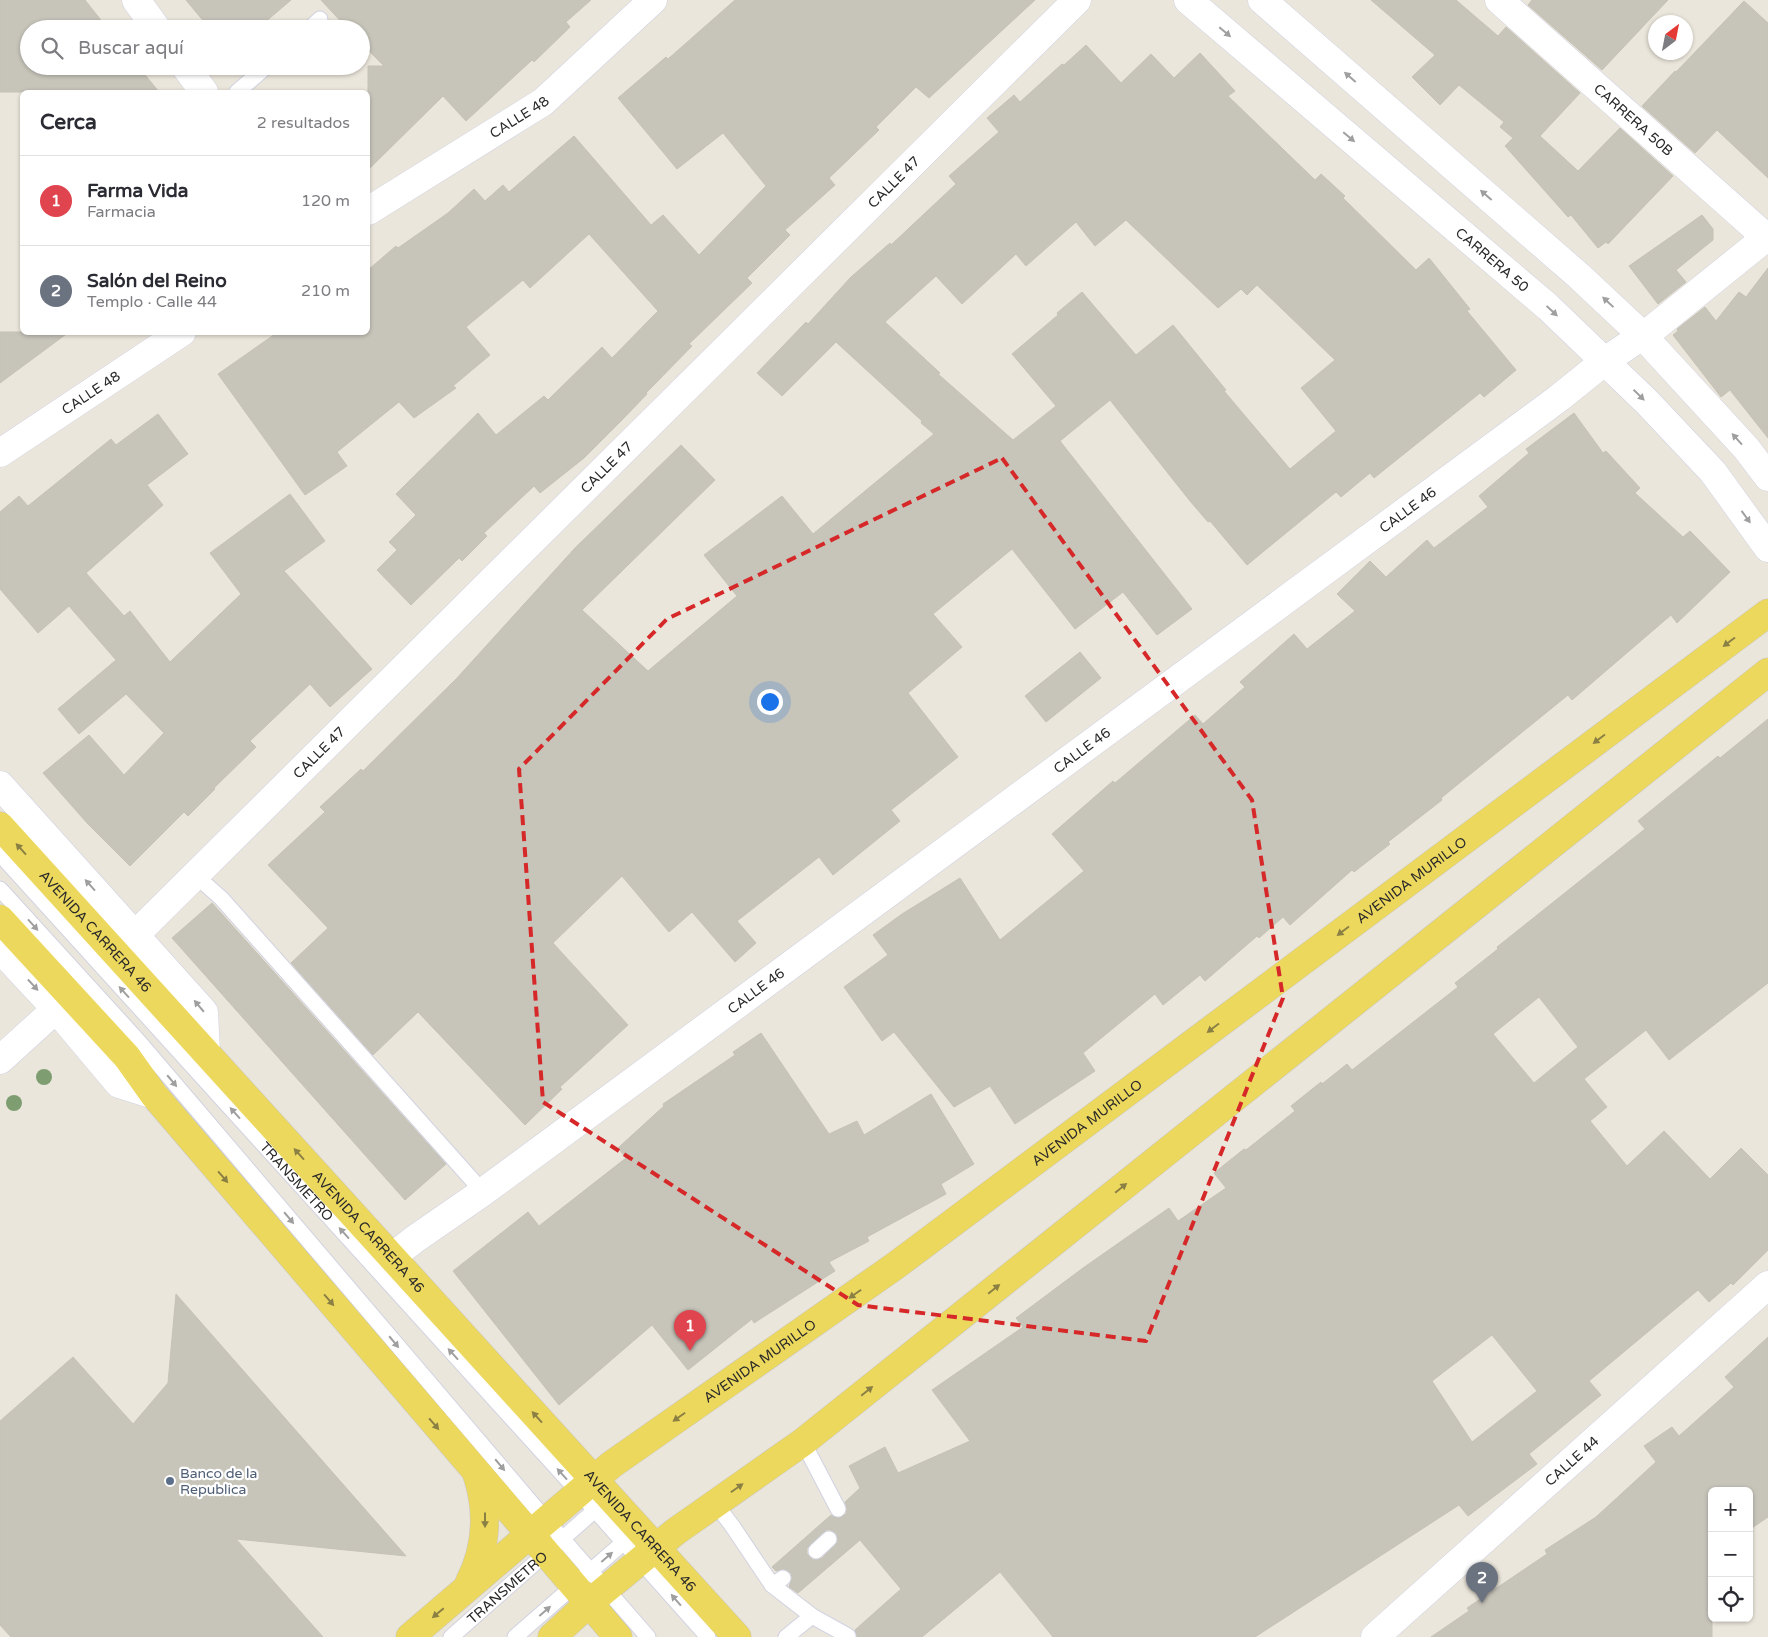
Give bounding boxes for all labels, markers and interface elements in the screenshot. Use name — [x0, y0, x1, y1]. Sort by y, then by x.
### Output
north arrow — [1648, 15, 1693, 60]
search box — [20, 20, 370, 75]
one-way arrow — [1218, 26, 1231, 37]
icon: search — [38, 34, 66, 62]
text: Buscar aquí — [78, 37, 184, 59]
one-way arrow — [1344, 71, 1357, 82]
street label: CARRERA 50B — [1590, 80, 1677, 159]
street label: CALLE 48 — [486, 92, 553, 142]
text: Cerca — [40, 110, 97, 135]
text: 2 resultados — [257, 113, 350, 133]
one-way arrow — [1342, 131, 1354, 143]
street label: CALLE 47 — [864, 152, 923, 211]
text: Farma Vida — [87, 180, 189, 202]
one-way arrow — [1480, 189, 1493, 200]
text: 1 — [51, 191, 61, 211]
text: 120 m — [301, 191, 350, 211]
text: Farmacia — [87, 202, 156, 222]
street label: CARRERA 50 — [1452, 224, 1533, 296]
text: Salón del Reino — [87, 270, 227, 292]
text: 2 — [51, 281, 61, 301]
text: 210 m — [301, 281, 350, 301]
text: Templo · Calle 44 — [87, 292, 217, 312]
one-way arrow — [1602, 296, 1614, 308]
one-way arrow — [1546, 305, 1558, 317]
street label: CALLE 48 — [58, 367, 123, 418]
one-way arrow — [1633, 389, 1645, 401]
one-way arrow — [1732, 432, 1743, 445]
street label: CALLE 47 — [577, 438, 636, 497]
street label: CALLE 46 — [1376, 483, 1440, 536]
one-way arrow — [1741, 510, 1751, 524]
one-way arrow — [1723, 636, 1736, 647]
your location — [757, 689, 783, 715]
street label: CALLE 47 — [289, 723, 348, 782]
street label: CALLE 46 — [1050, 723, 1114, 777]
one-way arrow — [1592, 734, 1606, 744]
street label: AVENIDA MURILLO — [1353, 833, 1470, 927]
one-way arrow — [15, 843, 27, 855]
street label: AVENIDA CARRERA 46 — [36, 867, 155, 996]
one-way arrow — [84, 880, 96, 892]
one-way arrow — [27, 919, 39, 931]
one-way arrow — [1336, 926, 1350, 936]
street label: CALLE 46 — [724, 964, 788, 1017]
one-way arrow — [27, 978, 39, 990]
one-way arrow — [118, 986, 130, 998]
one-way arrow — [193, 1000, 204, 1013]
one-way arrow — [1207, 1023, 1220, 1034]
one-way arrow — [167, 1074, 178, 1087]
street label: AVENIDA MURILLO — [1028, 1076, 1146, 1169]
one-way arrow — [229, 1108, 241, 1120]
street label: TRANSMETRO — [257, 1138, 337, 1225]
one-way arrow — [293, 1148, 304, 1161]
street label: AVENIDA CARRERA 46 — [309, 1167, 428, 1296]
one-way arrow — [217, 1170, 229, 1182]
one-way arrow — [1115, 1182, 1128, 1193]
one-way arrow — [283, 1212, 294, 1224]
one-way arrow — [338, 1228, 350, 1240]
one-way arrow — [987, 1284, 1000, 1295]
one-way arrow — [848, 1289, 862, 1299]
one-way arrow — [323, 1294, 334, 1307]
pin: 1 — [674, 1310, 706, 1351]
street label: AVENIDA MURILLO — [700, 1316, 819, 1406]
one-way arrow — [389, 1335, 400, 1348]
one-way arrow — [447, 1348, 459, 1360]
one-way arrow — [860, 1385, 873, 1396]
one-way arrow — [531, 1412, 543, 1424]
one-way arrow — [672, 1412, 686, 1422]
one-way arrow — [429, 1417, 440, 1430]
street label: CALLE 44 — [1541, 1432, 1602, 1489]
one-way arrow — [494, 1459, 506, 1471]
place label: Banco de la Republica — [180, 1465, 257, 1498]
street label: AVENIDA CARRERA 46 — [581, 1466, 700, 1595]
one-way arrow — [557, 1467, 568, 1480]
marker: Banco de la Republica — [164, 1475, 176, 1487]
one-way arrow — [731, 1483, 744, 1493]
map controls — [1708, 1487, 1753, 1622]
button: + — [1708, 1487, 1753, 1532]
one-way arrow — [481, 1512, 489, 1528]
button: − — [1708, 1532, 1753, 1577]
street label: TRANSMETRO — [464, 1548, 551, 1627]
one-way arrow — [600, 1551, 613, 1562]
pin: 2 — [1466, 1562, 1498, 1603]
button: locate — [1708, 1577, 1753, 1622]
one-way arrow — [670, 1595, 682, 1607]
one-way arrow — [538, 1606, 551, 1617]
one-way arrow — [432, 1607, 444, 1618]

